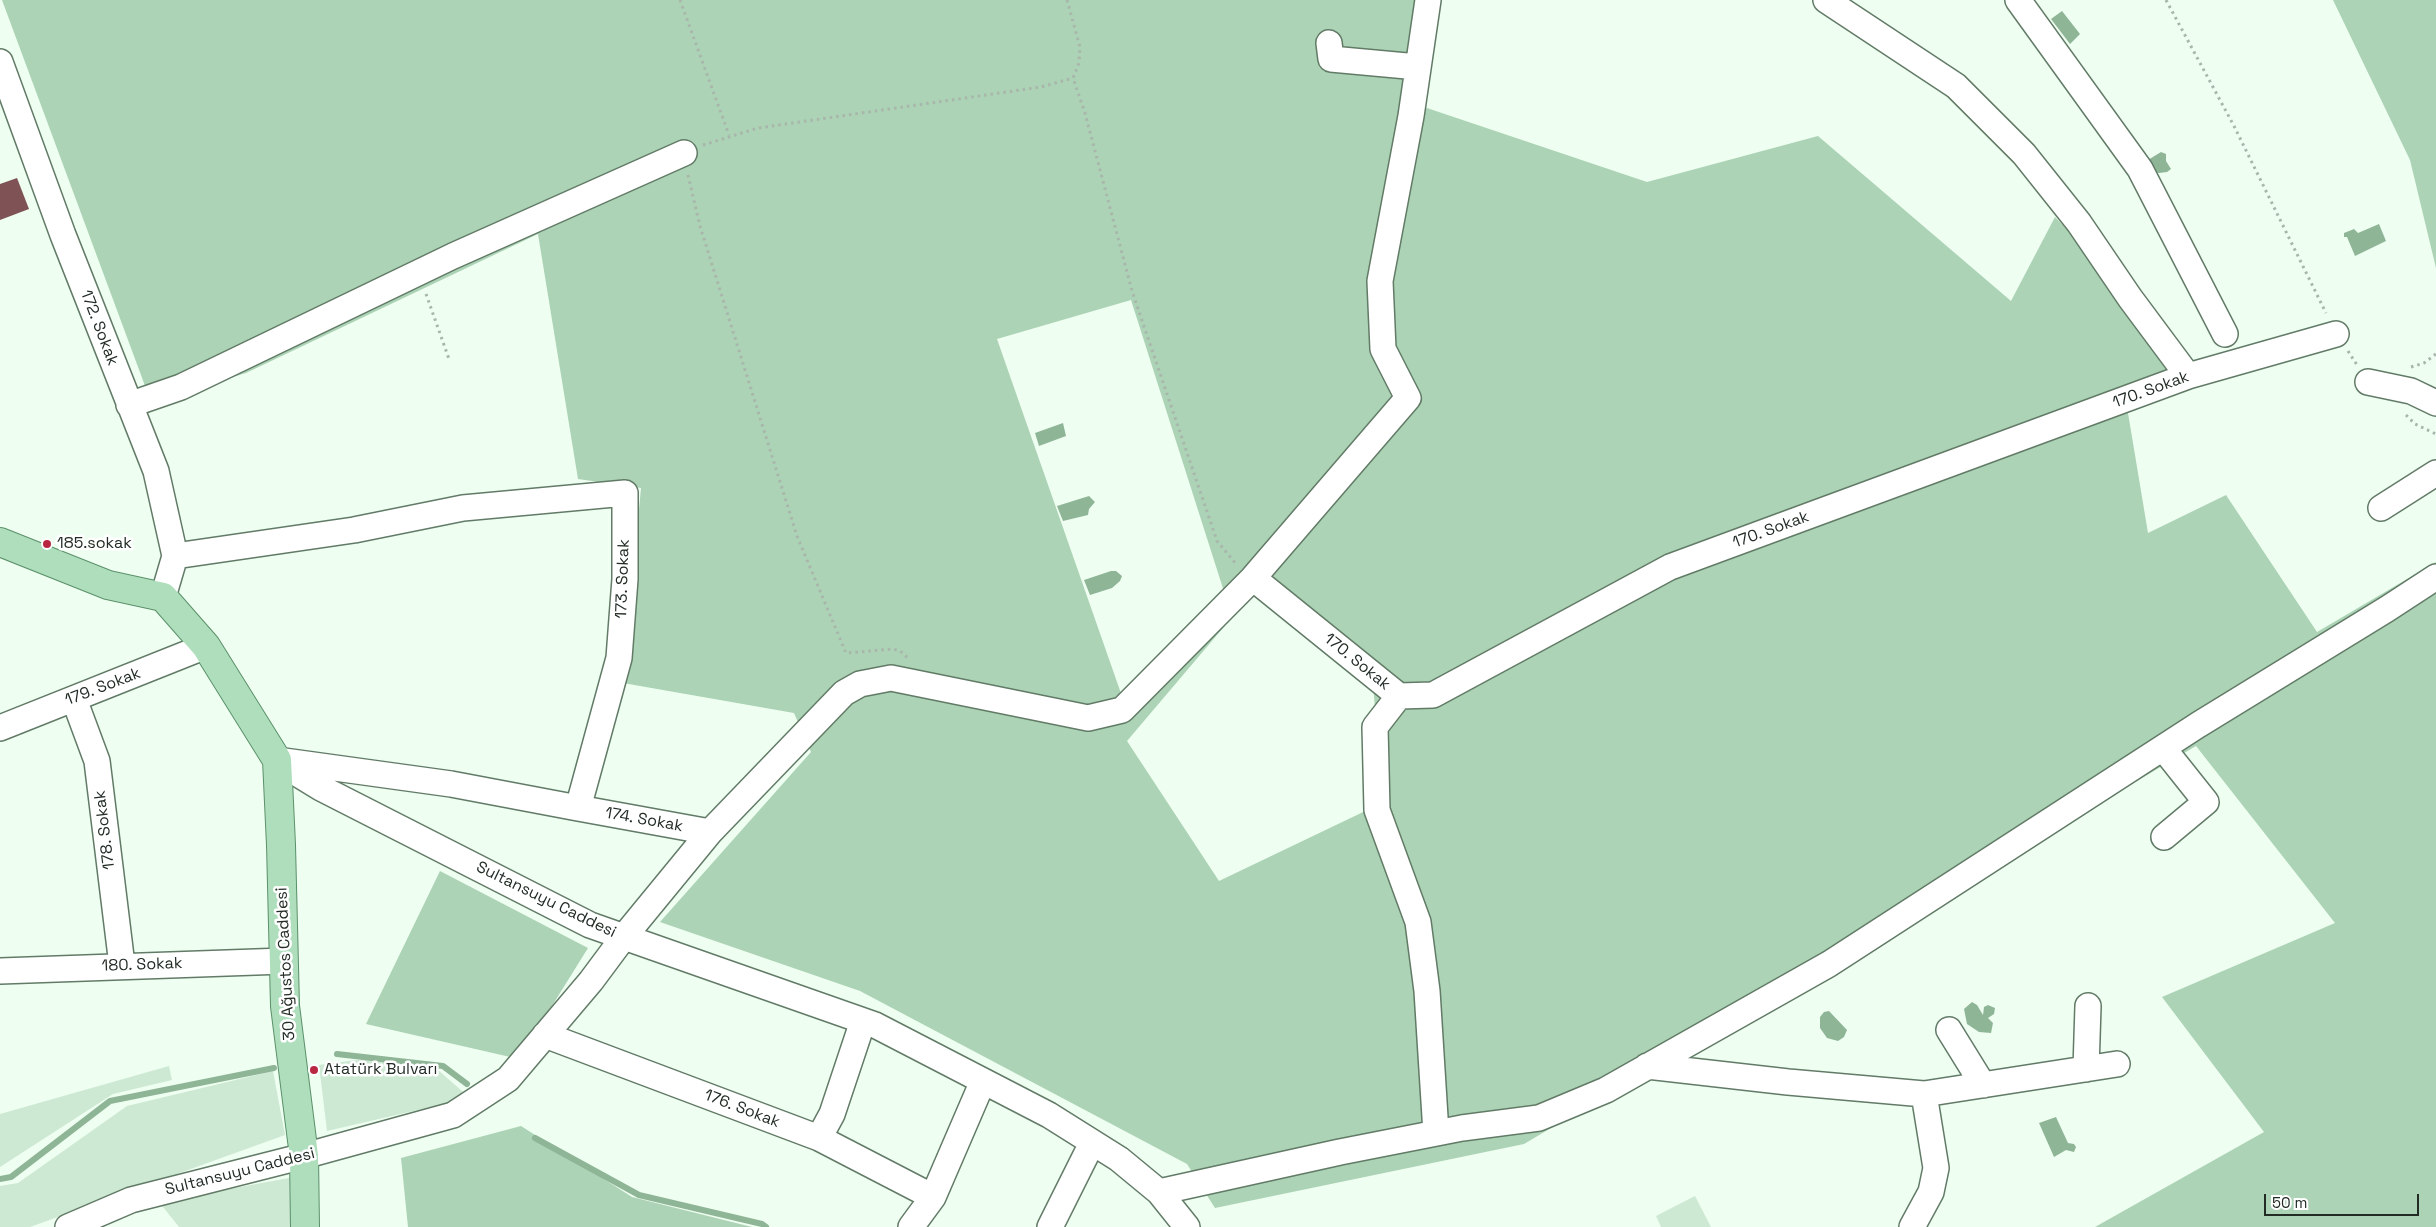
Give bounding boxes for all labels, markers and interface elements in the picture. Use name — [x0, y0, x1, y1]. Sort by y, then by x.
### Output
street label: 172. Sokak — [76, 288, 122, 368]
street label: 170. Sokak — [2110, 367, 2192, 413]
street label: 170. Sokak — [1730, 507, 1812, 553]
place label: 185.sokak — [57, 534, 132, 554]
marker: 185.sokak — [41, 538, 53, 550]
street label: 173. Sokak — [612, 539, 634, 619]
street label: 170. Sokak — [1320, 629, 1394, 695]
street label: 179. Sokak — [62, 664, 144, 710]
street label: 178. Sokak — [91, 789, 119, 871]
street label: 174. Sokak — [604, 804, 684, 836]
street label: Sultansuyu Caddesi — [473, 858, 619, 942]
street label: 30 Ağustos Caddesi — [272, 887, 300, 1041]
street label: 180. Sokak — [101, 954, 183, 976]
place label: Atatürk Bulvarı — [324, 1060, 438, 1080]
marker: Atatürk Bulvarı — [308, 1064, 320, 1076]
street label: 176. Sokak — [701, 1086, 783, 1132]
street label: Sultansuyu Caddesi — [163, 1144, 317, 1200]
scale bar — [2266, 1184, 2421, 1216]
text: 50 m — [2272, 1193, 2307, 1212]

